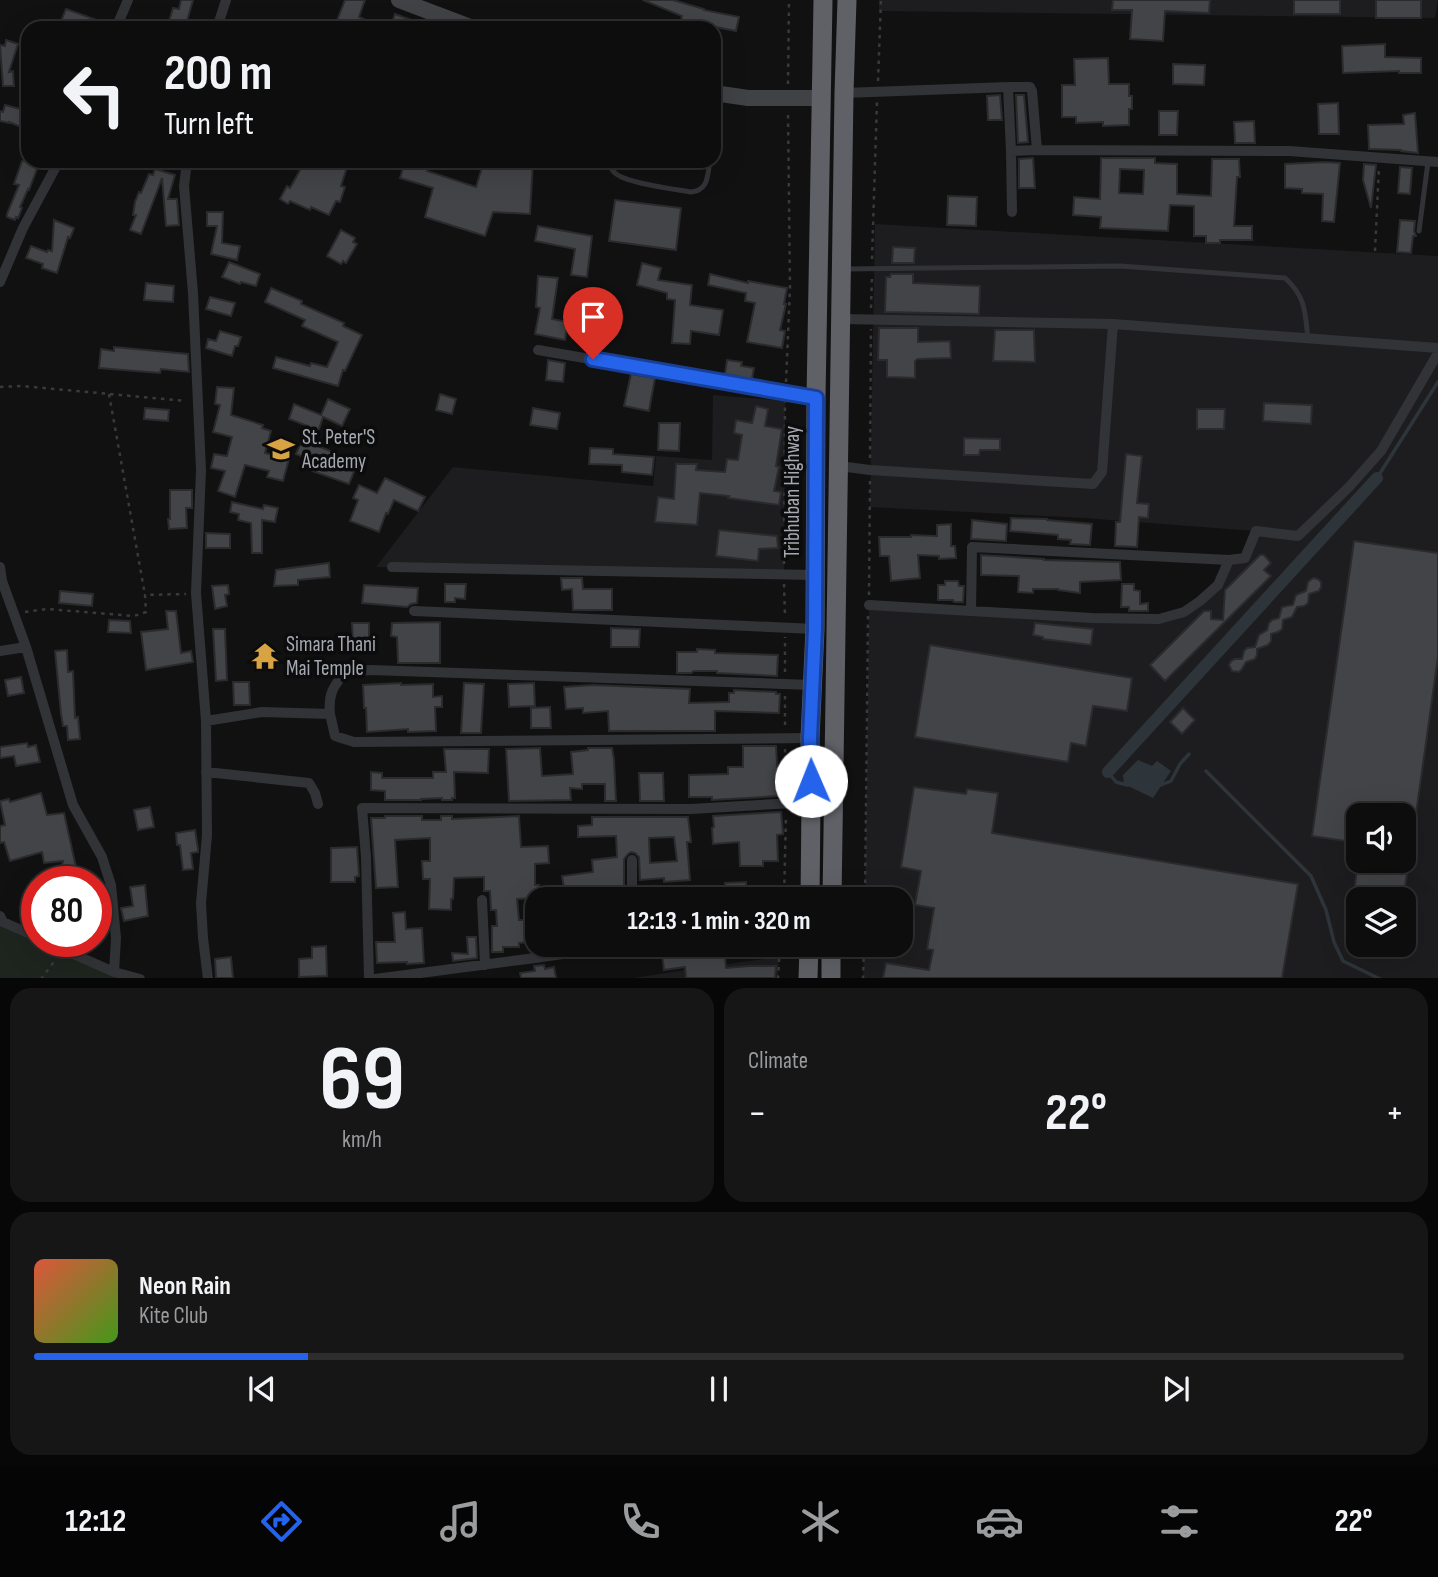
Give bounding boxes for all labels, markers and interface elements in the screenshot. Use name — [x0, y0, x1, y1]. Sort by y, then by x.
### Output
text: 200 m — [164, 45, 272, 104]
icon: left — [49, 49, 140, 140]
text: Turn left — [164, 105, 254, 144]
pin — [563, 287, 623, 359]
icon: arrive — [574, 298, 612, 336]
place label: St. Peter'S Academy — [301, 425, 375, 474]
street label: Tribhuban Highway — [780, 426, 805, 558]
school or university icon: St. Peter'S Academy — [266, 434, 296, 464]
place label: Simara Thani Mai Temple — [286, 632, 376, 681]
temple icon: Simara Thani Mai Temple — [250, 641, 280, 671]
position arrow — [774, 744, 848, 818]
map controls — [1346, 803, 1416, 957]
button: sound — [1346, 803, 1416, 873]
speed limit sign: 80 — [21, 866, 112, 957]
button: layers — [1346, 887, 1416, 957]
text: 12:13 · 1 min · 320 m — [627, 906, 811, 937]
text: 69 — [319, 1026, 405, 1135]
text: Climate — [748, 1047, 808, 1075]
text: 22° — [1045, 1082, 1107, 1145]
text: − — [748, 1091, 767, 1136]
text: + — [1385, 1091, 1404, 1136]
text: km/h — [342, 1126, 382, 1154]
text: Neon Rain — [139, 1271, 231, 1302]
text: Kite Club — [139, 1302, 208, 1330]
icon: previous — [243, 1370, 281, 1408]
icon: pause — [700, 1370, 738, 1408]
icon: next — [1157, 1370, 1195, 1408]
icon: directions — [257, 1497, 306, 1546]
icon: music — [436, 1497, 485, 1546]
icon: phone — [616, 1497, 665, 1546]
icon: climate — [796, 1497, 845, 1546]
icon: car — [975, 1497, 1024, 1546]
icon: filters — [1155, 1497, 1204, 1546]
text: 12:12 — [65, 1502, 126, 1541]
text: 22° — [1334, 1502, 1373, 1541]

